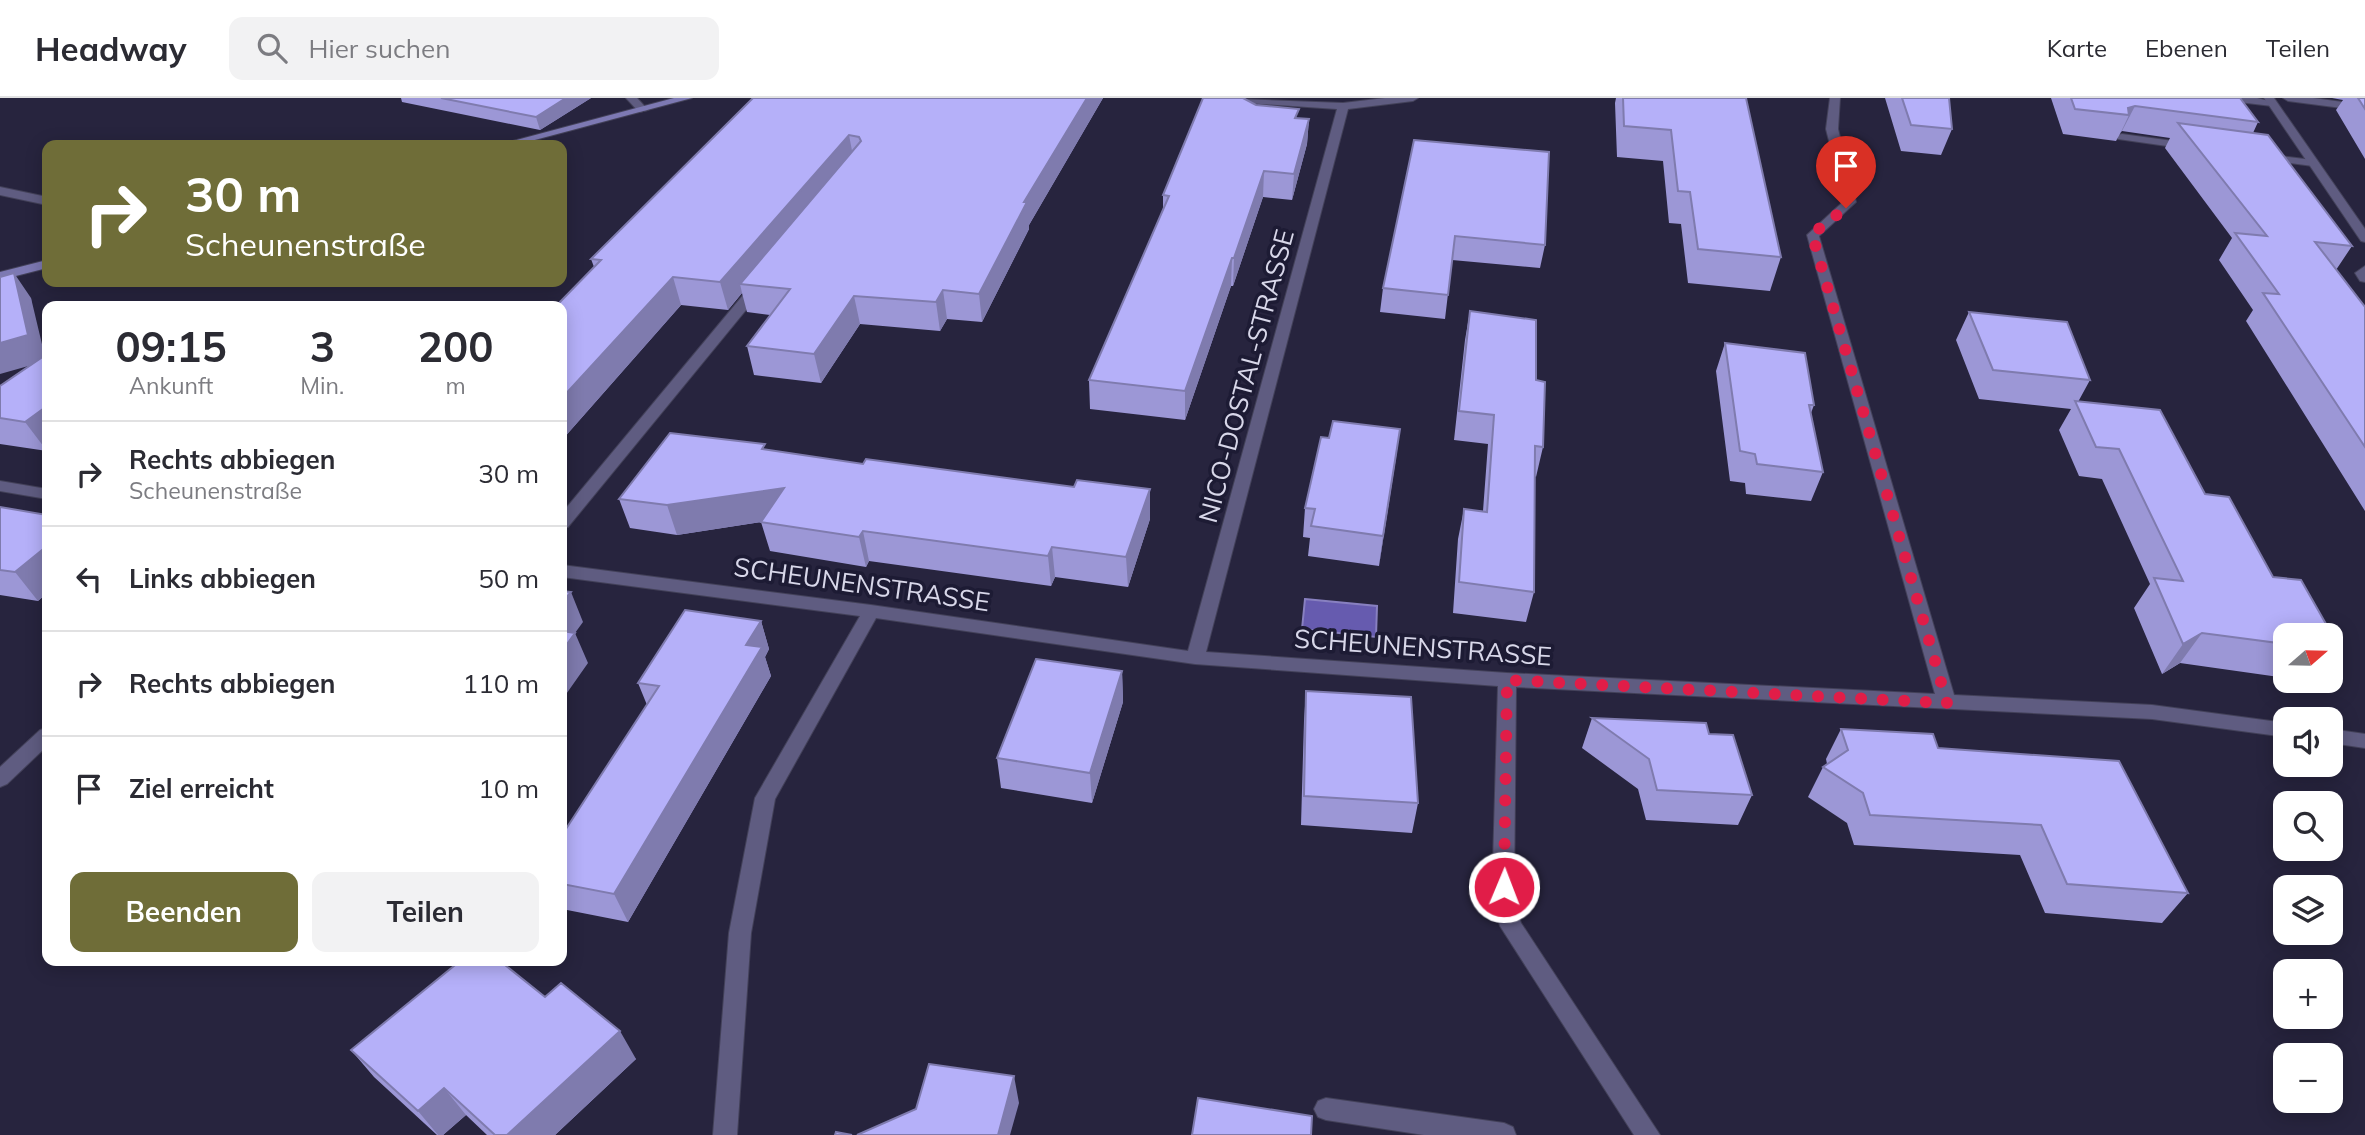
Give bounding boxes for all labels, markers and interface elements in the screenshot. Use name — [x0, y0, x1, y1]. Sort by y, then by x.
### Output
search box — [229, 17, 719, 80]
text: Headway — [35, 28, 187, 69]
icon: search — [253, 29, 291, 67]
text: Hier suchen — [309, 32, 450, 65]
text: Karte — [2047, 33, 2107, 63]
text: Ebenen — [2145, 33, 2228, 63]
text: Teilen — [2266, 33, 2330, 63]
pin — [1816, 136, 1876, 208]
icon: arrive — [1827, 147, 1865, 185]
text: 30 m — [185, 163, 301, 224]
icon: right — [70, 168, 161, 259]
text: Scheunenstraße — [185, 224, 426, 264]
street label: NICO-DOSTAL-STRASSE — [1191, 226, 1301, 526]
text: 09:15 — [116, 320, 227, 373]
text: 3 — [310, 320, 335, 373]
text: 200 — [418, 320, 493, 373]
text: Ankunft — [129, 371, 213, 400]
text: Min. — [300, 371, 344, 400]
text: m — [446, 371, 466, 400]
text: Rechts abbiegen — [129, 443, 335, 476]
icon: right — [70, 455, 108, 493]
text: 30 m — [478, 457, 539, 490]
text: Scheunenstraße — [129, 476, 302, 505]
street label: SCHEUNENSTRASSE — [732, 550, 992, 618]
icon: left — [70, 560, 108, 598]
text: Links abbiegen — [129, 562, 316, 595]
text: 50 m — [478, 562, 539, 595]
street label: SCHEUNENSTRASSE — [1293, 622, 1553, 672]
north arrow — [2273, 623, 2343, 693]
map controls — [2273, 623, 2343, 1113]
icon: right — [70, 665, 108, 703]
text: Rechts abbiegen — [129, 667, 335, 700]
text: 110 m — [463, 667, 539, 700]
button: sound — [2273, 707, 2343, 777]
icon: arrive — [70, 770, 108, 808]
text: Ziel erreicht — [129, 772, 274, 805]
text: 10 m — [478, 772, 539, 805]
button: search — [2273, 791, 2343, 861]
position arrow — [1467, 850, 1541, 924]
button: Beenden — [70, 872, 298, 952]
button: Teilen — [312, 872, 539, 952]
button: layers — [2273, 875, 2343, 945]
button: + — [2273, 959, 2343, 1029]
button: − — [2273, 1043, 2343, 1113]

